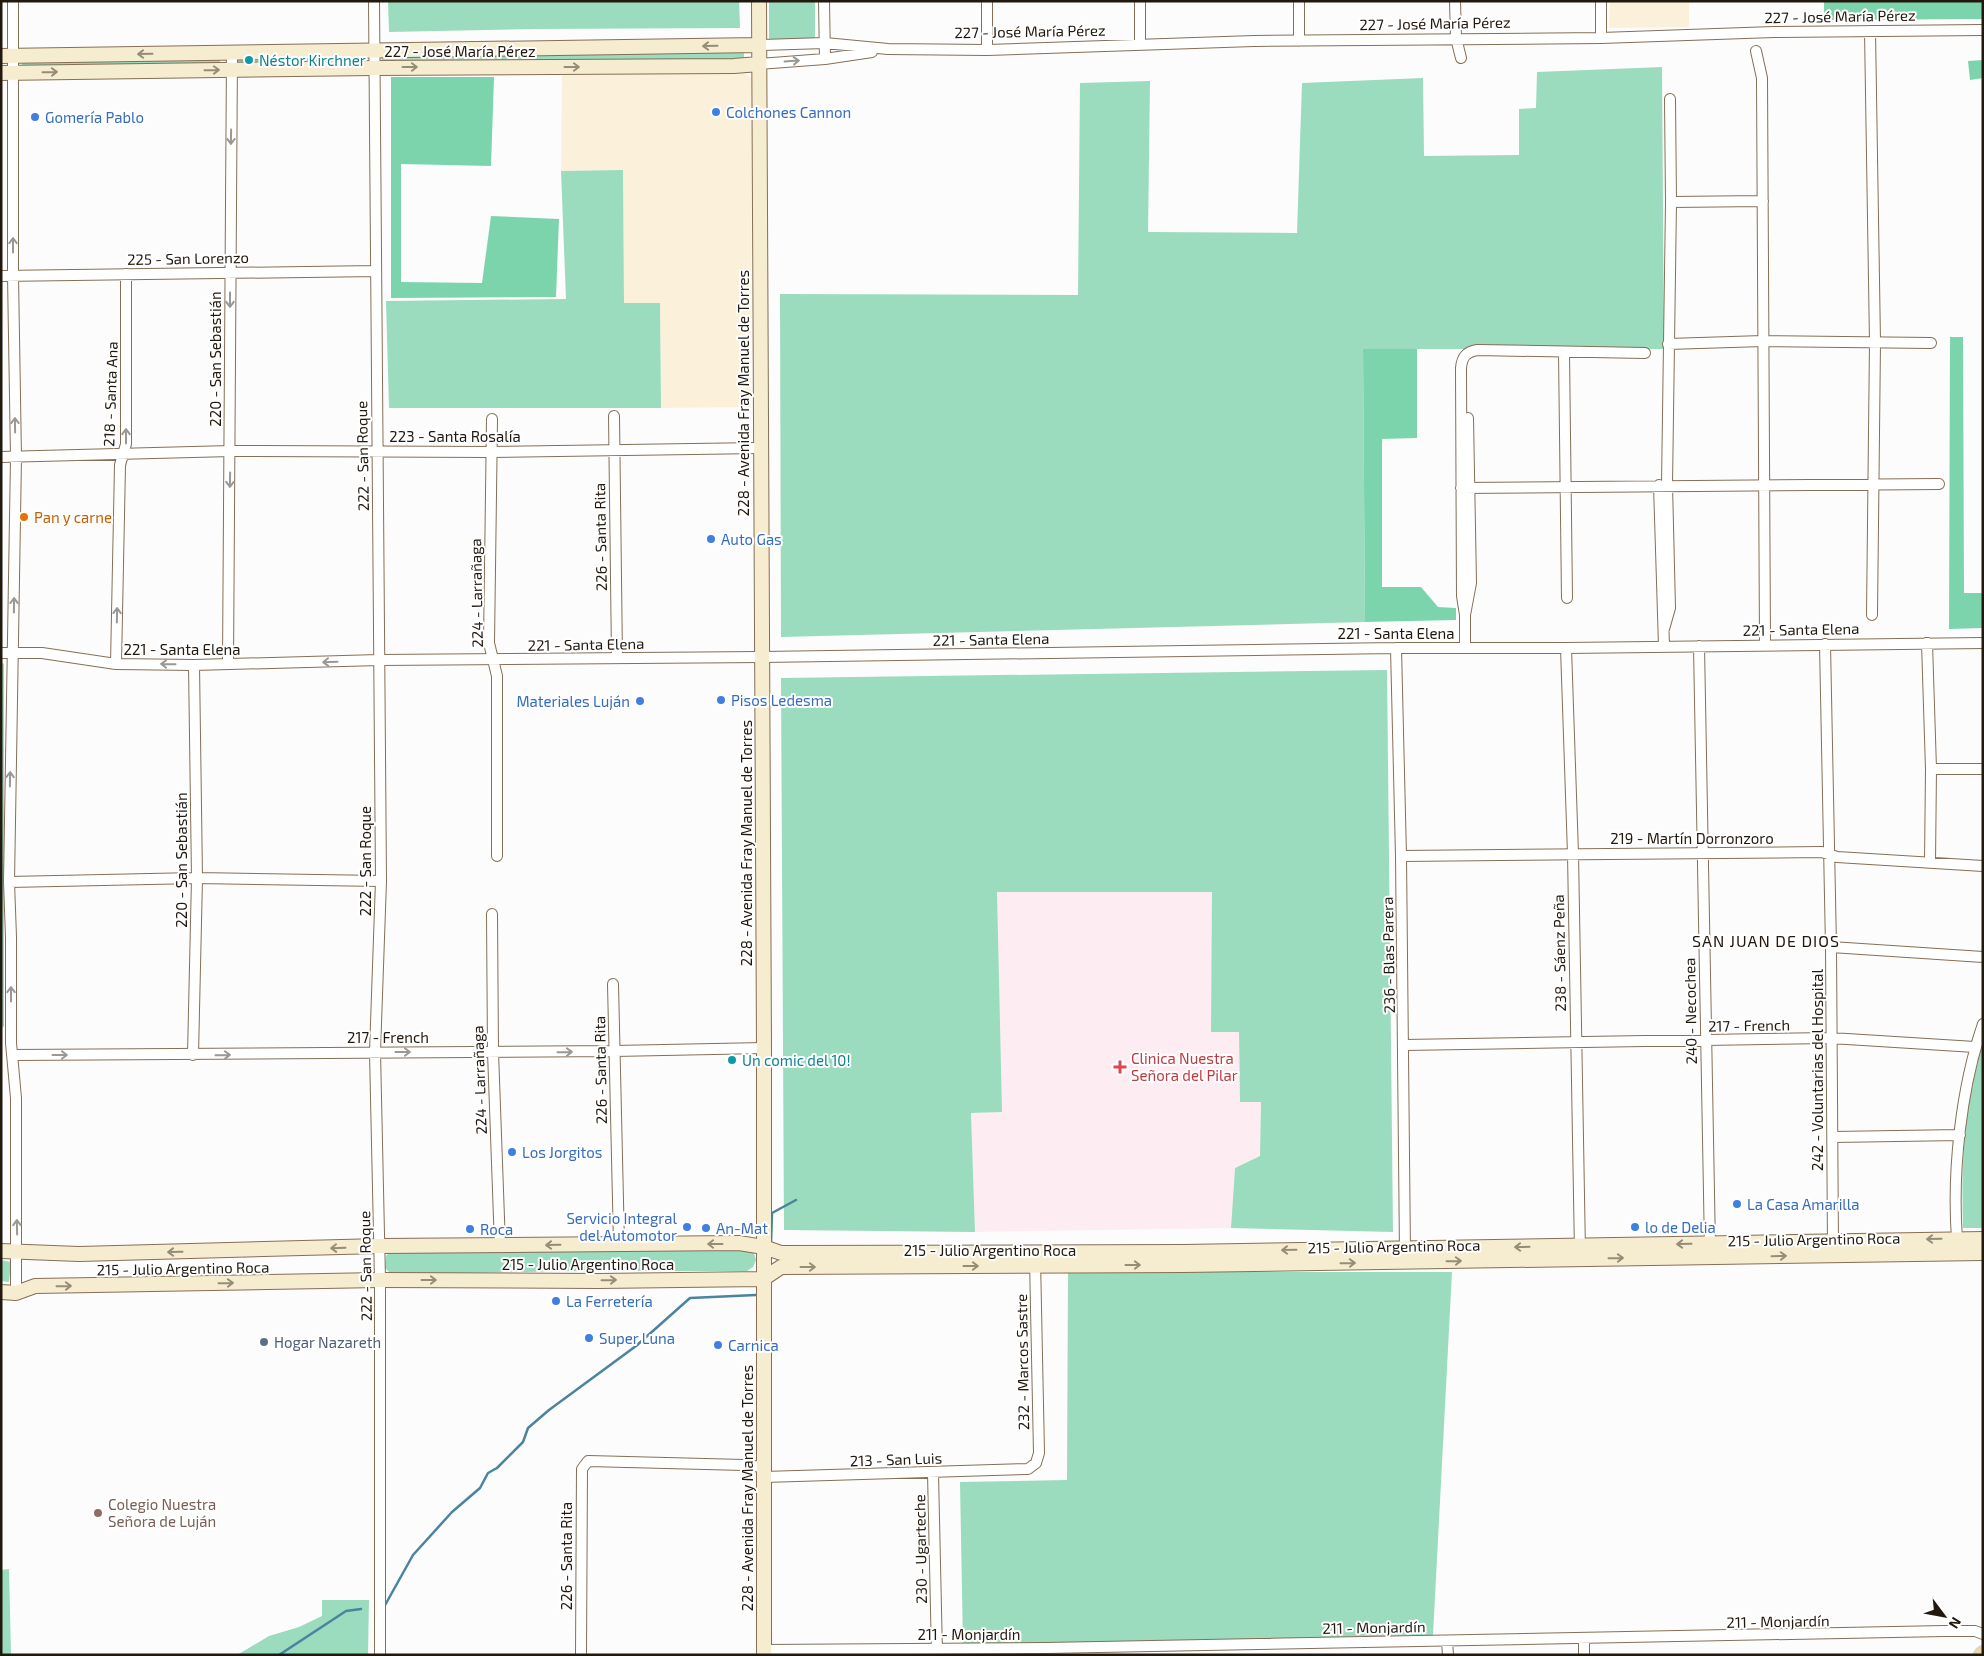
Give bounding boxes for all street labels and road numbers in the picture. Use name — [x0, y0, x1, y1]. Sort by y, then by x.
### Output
street label: 227 - José María Pérez — [1764, 6, 1916, 26]
street label: 227 - José María Pérez — [1359, 13, 1511, 33]
street label: 227 - José María Pérez — [954, 21, 1106, 41]
street label: 227 - José María Pérez — [384, 42, 536, 60]
street label: 225 - San Lorenzo — [127, 248, 249, 268]
street label: 228 - Avenida Fray Manuel de Torres — [734, 270, 752, 516]
street label: 220 - San Sebastián — [206, 291, 224, 427]
street label: 218 - Santa Ana — [99, 341, 121, 447]
street label: 222 - San Roque — [352, 401, 372, 511]
street label: 223 - Santa Rosalía — [389, 427, 521, 445]
street label: 226 - Santa Rita — [590, 483, 610, 591]
street label: 224 - Larrañaga — [466, 538, 486, 648]
street label: 221 - Santa Elena — [1742, 619, 1860, 639]
street label: 221 - Santa Elena — [1338, 624, 1454, 642]
street label: 221 - Santa Elena — [932, 629, 1050, 649]
street label: 221 - Santa Elena — [527, 634, 645, 654]
street label: 221 - Santa Elena — [124, 640, 240, 658]
street label: 228 - Avenida Fray Manuel de Torres — [737, 720, 755, 966]
street label: 220 - San Sebastián — [172, 792, 190, 928]
street label: 222 - San Roque — [356, 806, 374, 916]
street label: 219 - Martín Dorronzoro — [1610, 829, 1774, 847]
street label: 238 - Sáenz Peña — [1549, 894, 1569, 1012]
street label: 236 - Blas Parera — [1378, 896, 1398, 1014]
street label: 240 - Necochea — [1680, 957, 1700, 1065]
street label: 242 - Voluntarias del Hospital — [1808, 969, 1826, 1171]
street label: 217 - French — [1708, 1015, 1790, 1035]
street label: 226 - Santa Rita — [590, 1016, 610, 1124]
street label: 224 - Larrañaga — [468, 1025, 490, 1135]
street label: 217 - French — [347, 1028, 429, 1046]
street label: 222 - San Roque — [355, 1211, 375, 1321]
street label: 215 - Julio Argentino Roca — [1728, 1228, 1900, 1250]
street label: 215 - Julio Argentino Roca — [1308, 1235, 1480, 1257]
street label: 215 - Julio Argentino Roca — [904, 1241, 1076, 1259]
street label: 215 - Julio Argentino Roca — [502, 1255, 674, 1273]
street label: 215 - Julio Argentino Roca — [97, 1257, 269, 1279]
street label: 232 - Marcos Sastre — [1012, 1294, 1032, 1430]
street label: 228 - Avenida Fray Manuel de Torres — [738, 1365, 756, 1611]
street label: 213 - San Luis — [849, 1448, 943, 1470]
street label: 230 - Ugarteche — [910, 1494, 930, 1604]
street label: 226 - Santa Rita — [557, 1502, 575, 1610]
street label: 211 - Monjardín — [1726, 1611, 1830, 1632]
street label: 211 - Monjardín — [1322, 1617, 1426, 1638]
street label: 211 - Monjardín — [917, 1625, 1021, 1644]

